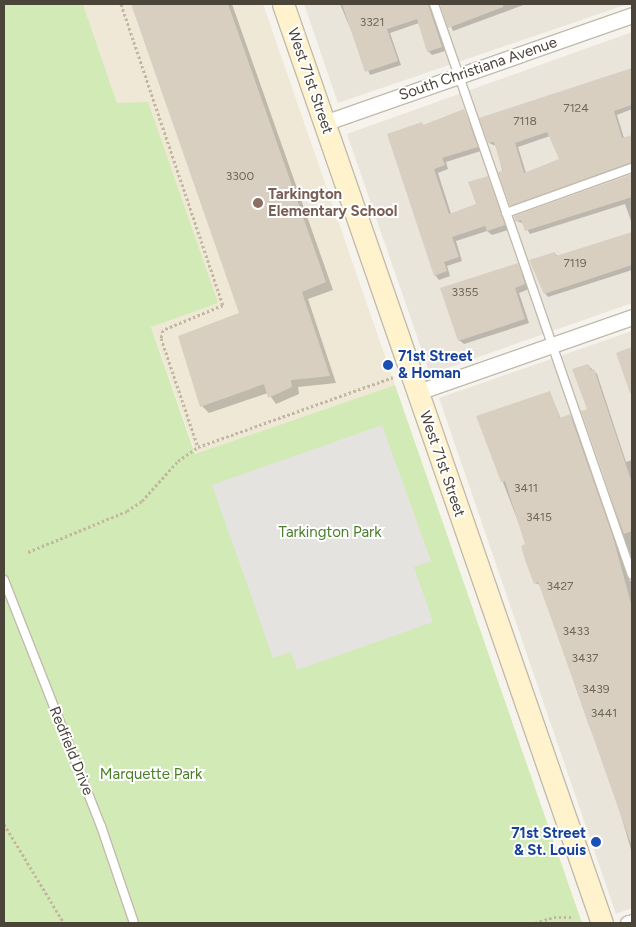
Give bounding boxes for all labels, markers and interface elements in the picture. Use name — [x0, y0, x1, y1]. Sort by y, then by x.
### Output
house number: 3321 — [360, 16, 384, 30]
street label: West 71st Street — [283, 26, 337, 136]
street label: South Christiana Avenue — [397, 33, 559, 105]
house number: 7124 — [563, 102, 589, 116]
house number: 7118 — [513, 115, 537, 129]
house number: 3300 — [226, 170, 254, 184]
place label: Tarkington Elementary School — [268, 185, 397, 220]
marker: Tarkington Elementary School — [252, 197, 264, 209]
house number: 7119 — [563, 257, 587, 271]
house number: 3355 — [452, 286, 478, 300]
place label: 71st Street & Homan — [398, 347, 473, 382]
marker: 71st Street & Homan — [382, 359, 394, 371]
street label: West 71st Street — [415, 409, 469, 519]
house number: 3411 — [514, 482, 538, 496]
house number: 3415 — [526, 511, 552, 525]
park label: Tarkington Park — [279, 524, 381, 542]
house number: 3427 — [546, 580, 574, 594]
house number: 3433 — [562, 625, 590, 639]
house number: 3437 — [572, 652, 598, 666]
house number: 3439 — [582, 683, 610, 697]
street label: Redfield Drive — [45, 704, 97, 798]
house number: 3441 — [591, 707, 617, 721]
park label: Marquette Park — [100, 766, 202, 784]
place label: 71st Street & St. Louis — [511, 824, 586, 859]
marker: 71st Street & St. Louis — [590, 836, 602, 848]

